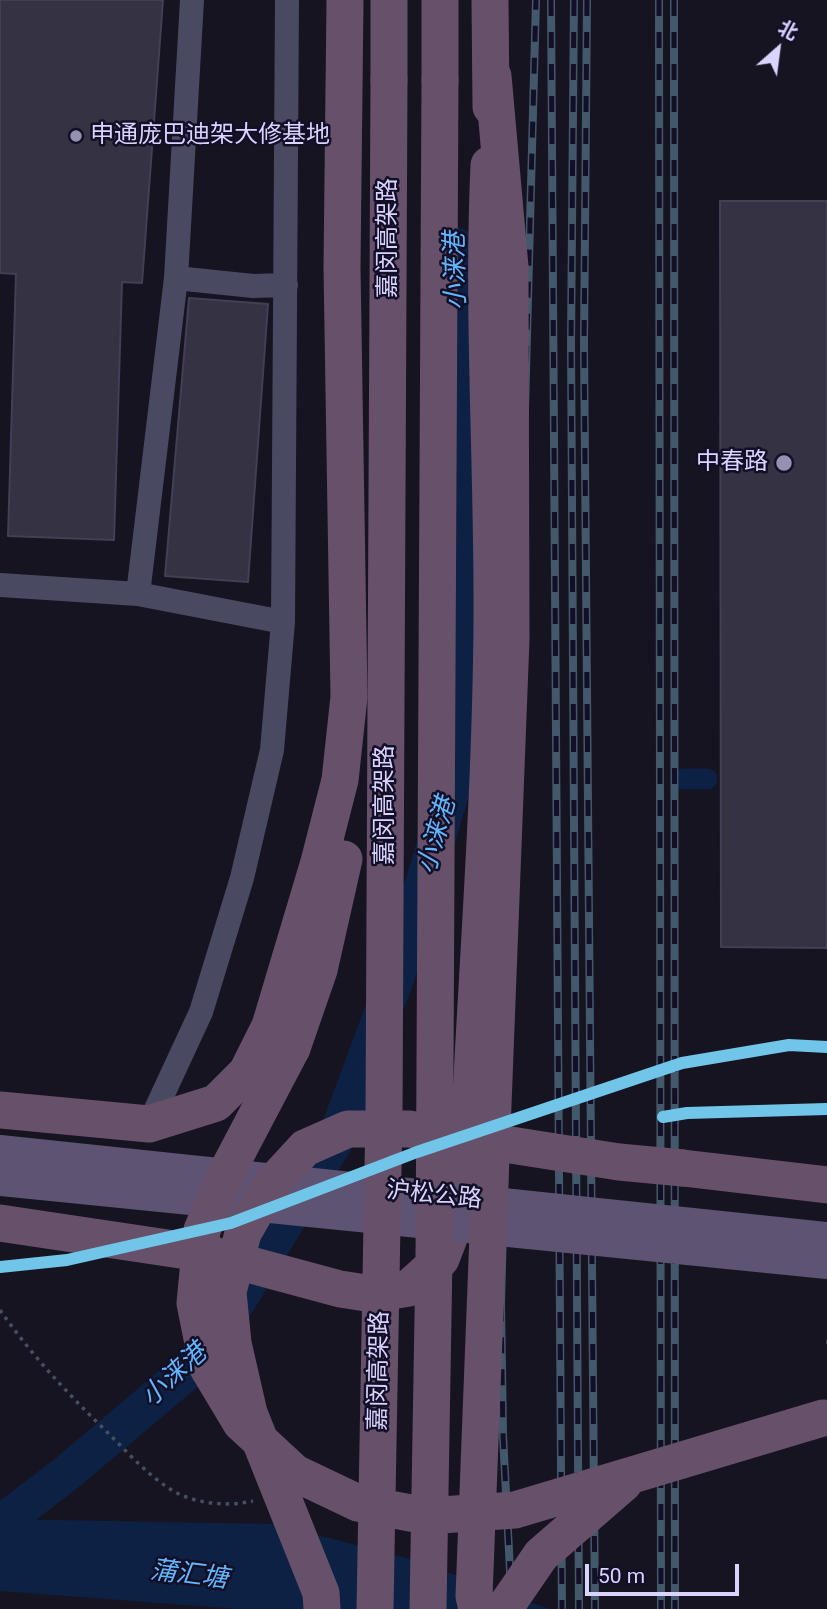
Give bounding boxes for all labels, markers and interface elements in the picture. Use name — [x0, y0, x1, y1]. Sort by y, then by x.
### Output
north arrow — [743, 14, 813, 84]
text: 北 — [774, 15, 802, 45]
place label: 申通庞巴迪架大修基地 — [90, 122, 330, 150]
marker: 申通庞巴迪架大修基地 — [68, 128, 84, 144]
street label: 嘉闵高架路 — [375, 178, 403, 298]
water label: 小涞港 — [441, 232, 473, 310]
place label: 中春路 — [696, 449, 768, 477]
marker: 中春路 — [774, 453, 794, 473]
street label: 嘉闵高架路 — [372, 745, 400, 865]
water label: 小涞港 — [412, 794, 464, 878]
street label: 沪松公路 — [385, 1177, 483, 1215]
street label: 嘉闵高架路 — [365, 1311, 395, 1431]
water label: 小涞港 — [136, 1338, 214, 1414]
scale bar — [589, 1550, 743, 1594]
water label: 蒲汇塘 — [148, 1556, 230, 1596]
text: 50 m — [598, 1564, 645, 1588]

